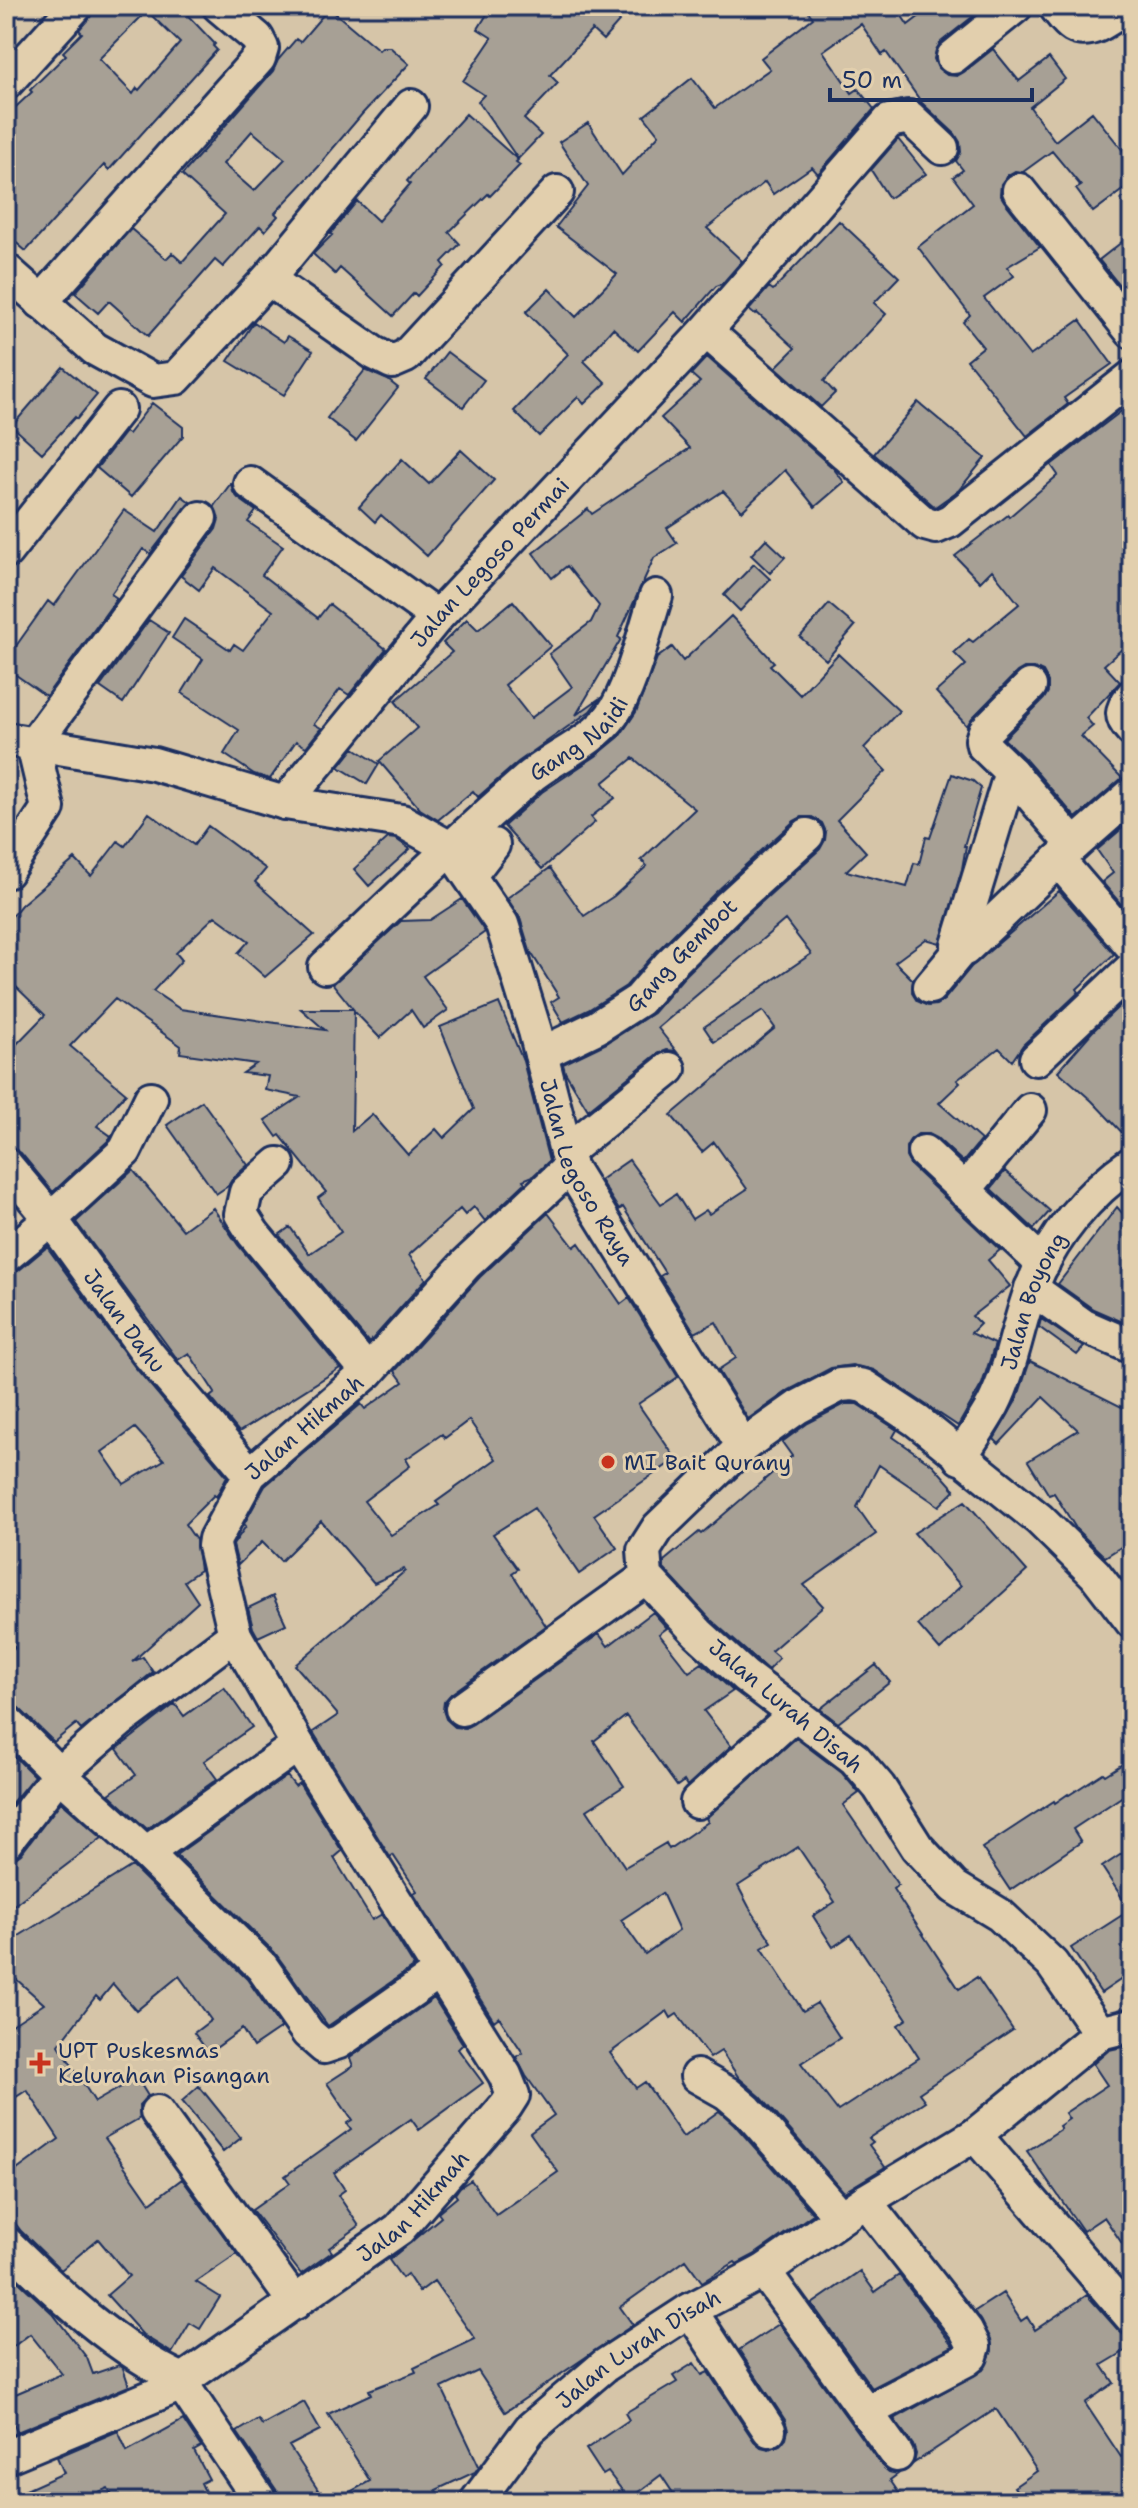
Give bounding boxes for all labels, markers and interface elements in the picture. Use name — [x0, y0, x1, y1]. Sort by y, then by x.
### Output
scale bar — [830, 52, 1032, 102]
text: 50 m — [842, 64, 902, 96]
street label: Jalan Legoso Permai — [404, 471, 575, 653]
street label: Gang Naidi — [523, 692, 635, 787]
street label: Gang Gembot — [621, 892, 743, 1019]
street label: Jalan Legoso Raya — [533, 1076, 642, 1271]
street label: Jalan Boyong — [993, 1226, 1073, 1374]
street label: Jalan Dahu — [77, 1263, 172, 1379]
street label: Jalan Hikmah — [239, 1368, 370, 1487]
place label: MI Bait Qurany — [624, 1448, 791, 1477]
marker: MI Bait Qurany — [599, 1453, 617, 1471]
street label: Jalan Lurah Disah — [702, 1633, 870, 1779]
place label: UPT Puskesmas Kelurahan Pisangan — [58, 2036, 270, 2090]
marker: UPT Puskesmas Kelurahan Pisangan — [29, 2052, 51, 2074]
street label: Jalan Hikmah — [351, 2144, 475, 2269]
street label: Jalan Lurah Disah — [550, 2282, 725, 2415]

